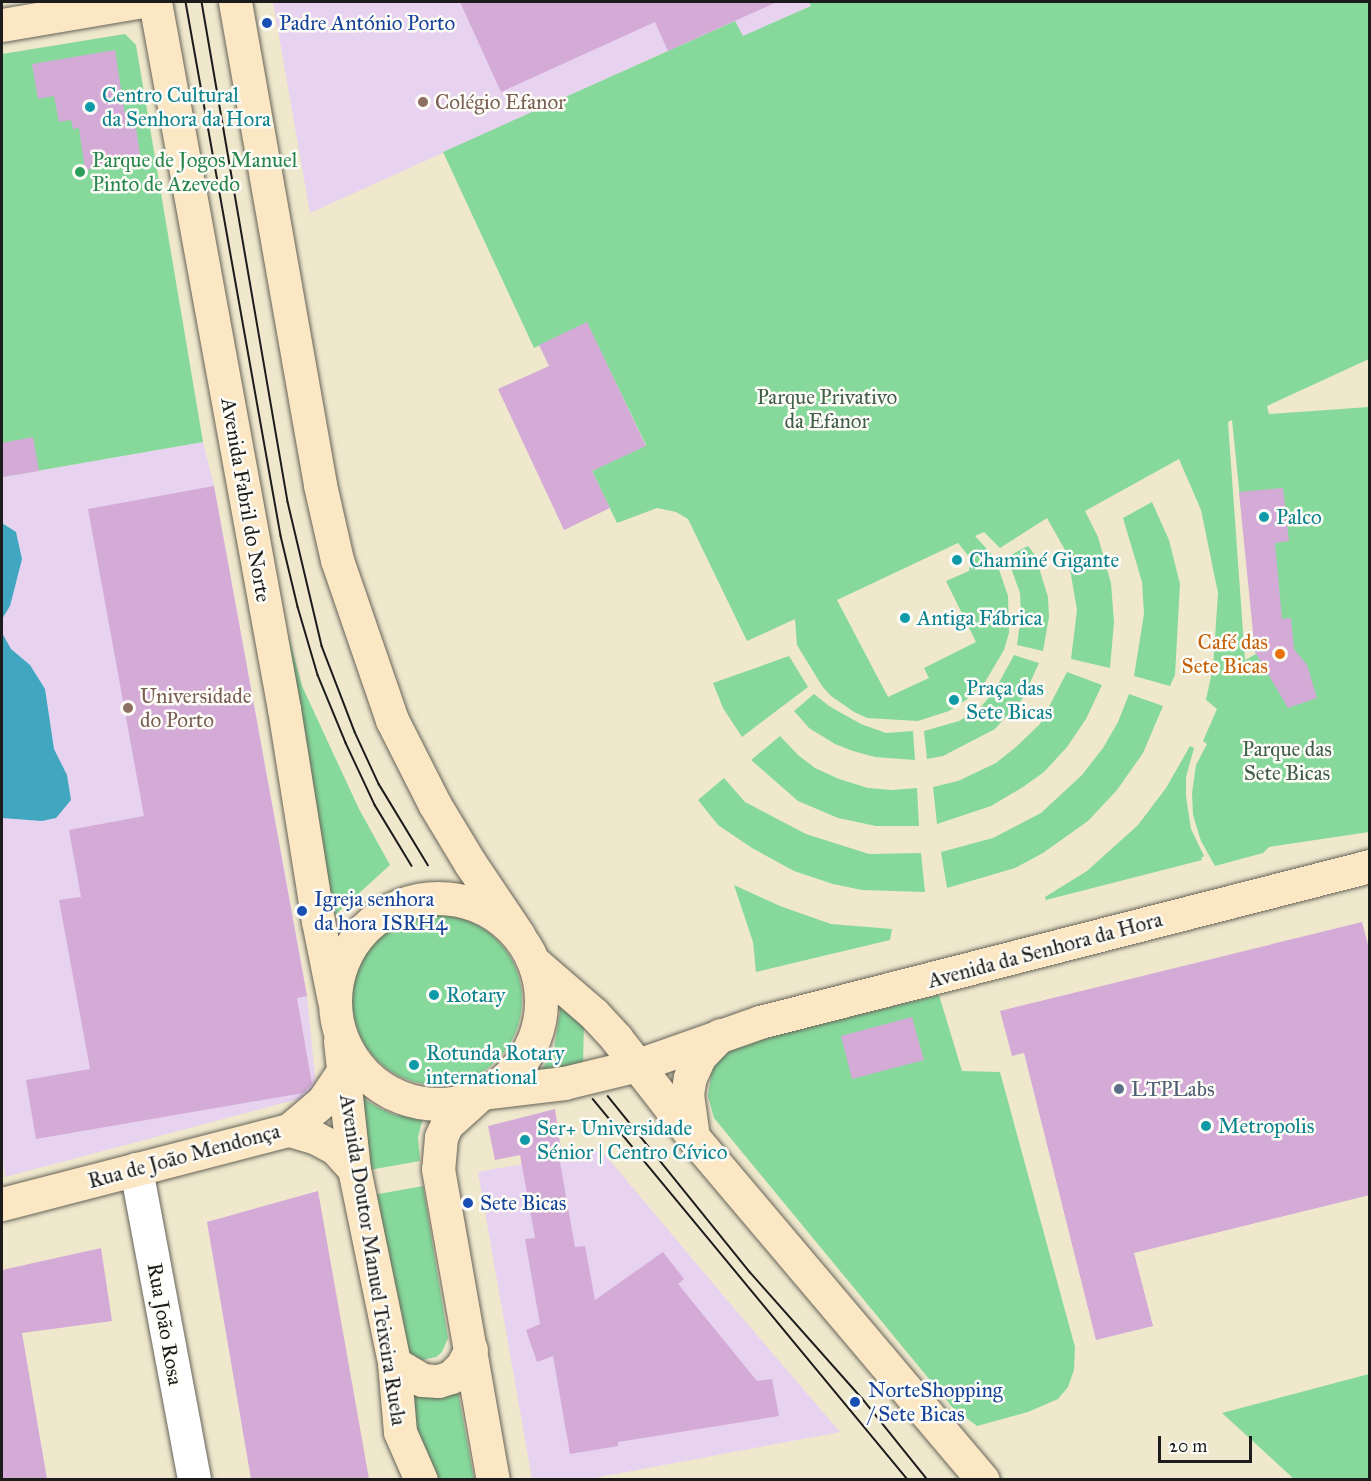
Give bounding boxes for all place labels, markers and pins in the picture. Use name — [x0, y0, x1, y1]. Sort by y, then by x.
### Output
place label: Padre António Porto — [279, 10, 455, 36]
marker: Padre António Porto — [260, 16, 274, 30]
place label: Centro Cultural da Senhora da Hora — [102, 82, 271, 132]
place label: Colégio Efanor — [435, 89, 566, 115]
marker: Colégio Efanor — [416, 95, 430, 109]
marker: Centro Cultural da Senhora da Hora — [83, 100, 97, 114]
place label: Parque de Jogos Manuel Pinto de Azevedo — [92, 147, 298, 197]
marker: Parque de Jogos Manuel Pinto de Azevedo — [73, 165, 87, 179]
place label: Palco — [1276, 504, 1322, 530]
marker: Palco — [1257, 510, 1271, 524]
place label: Chaminé Gigante — [969, 547, 1119, 573]
marker: Chaminé Gigante — [950, 553, 964, 567]
place label: Antiga Fábrica — [917, 605, 1042, 631]
marker: Antiga Fábrica — [898, 611, 912, 625]
place label: Café das Sete Bicas — [1182, 629, 1268, 679]
marker: Café das Sete Bicas — [1273, 647, 1287, 661]
place label: Praça das Sete Bicas — [966, 675, 1052, 725]
place label: Universidade do Porto — [140, 683, 251, 733]
marker: Praça das Sete Bicas — [947, 693, 961, 707]
marker: Universidade do Porto — [121, 701, 135, 715]
place label: Igreja senhora da hora ISRH4 — [314, 886, 447, 936]
marker: Igreja senhora da hora ISRH4 — [295, 904, 309, 918]
place label: Rotary — [446, 982, 505, 1008]
marker: Rotary — [427, 988, 441, 1002]
place label: Rotunda Rotary international — [426, 1040, 565, 1090]
marker: Rotunda Rotary international — [407, 1058, 421, 1072]
place label: LTPLabs — [1131, 1076, 1215, 1102]
marker: LTPLabs — [1112, 1082, 1126, 1096]
place label: Metropolis — [1218, 1113, 1314, 1139]
place label: Ser+ Universidade Sénior | Centro Cívico — [537, 1115, 727, 1165]
marker: Metropolis — [1199, 1119, 1213, 1133]
marker: Ser+ Universidade Sénior | Centro Cívico — [518, 1133, 532, 1147]
place label: Sete Bicas — [480, 1190, 566, 1216]
marker: Sete Bicas — [461, 1196, 475, 1210]
place label: NorteShopping / Sete Bicas — [868, 1377, 1003, 1427]
marker: NorteShopping / Sete Bicas — [846, 1393, 864, 1411]

